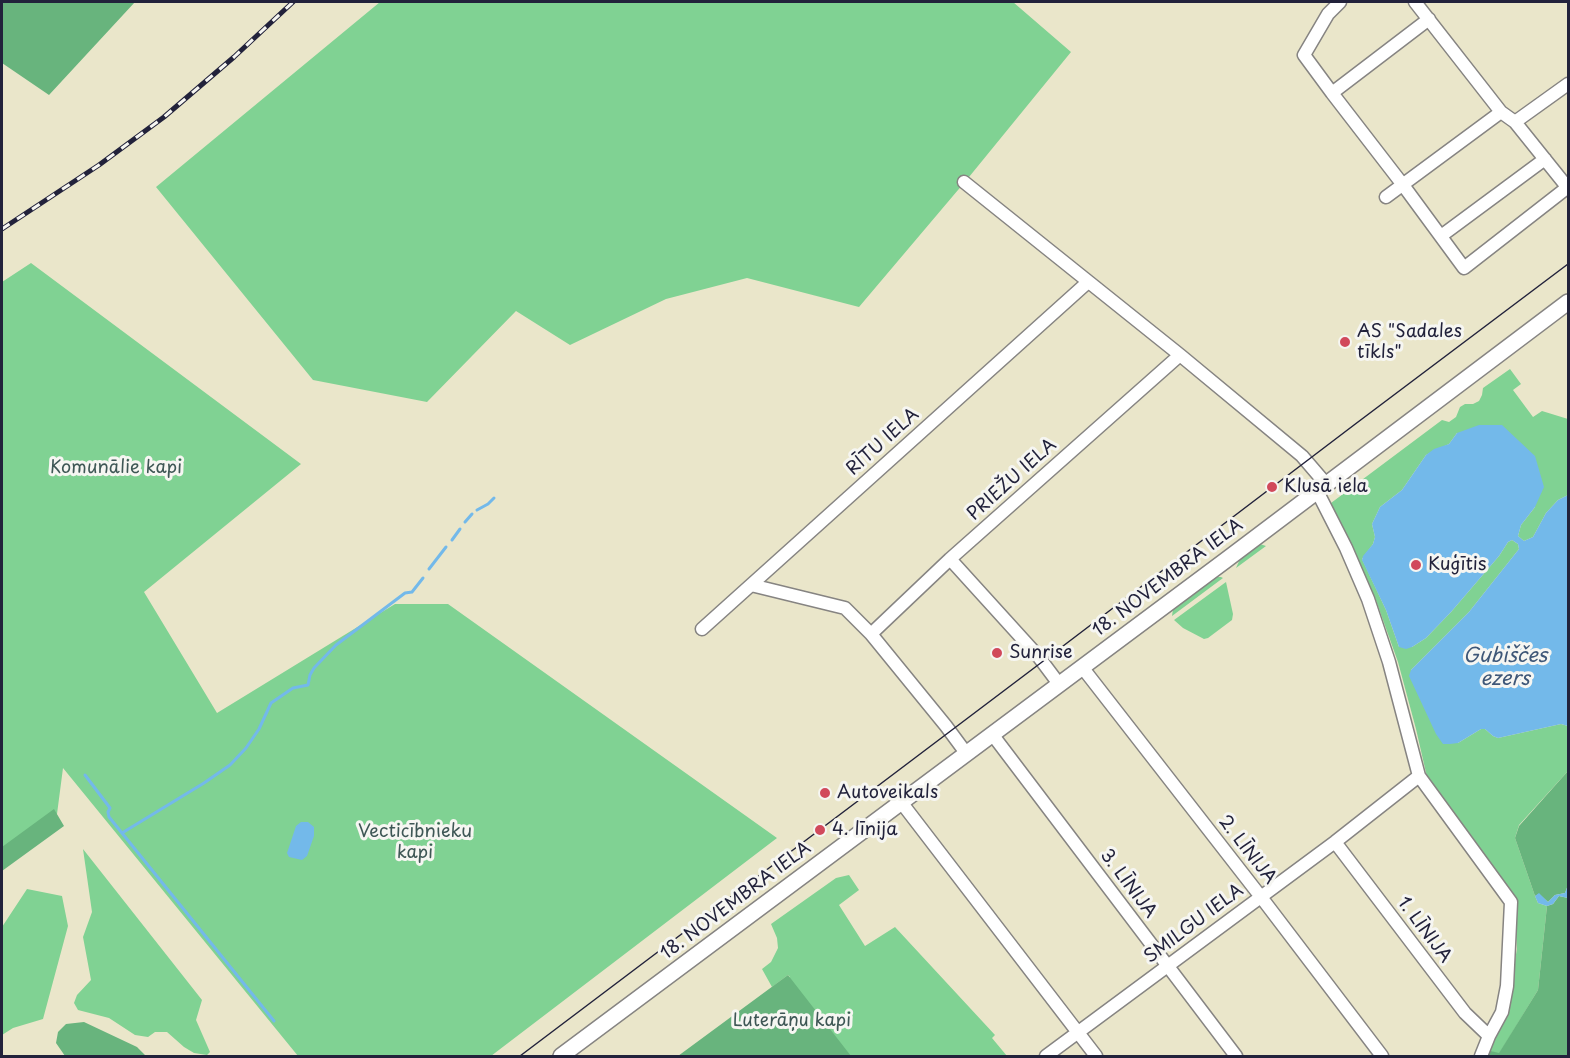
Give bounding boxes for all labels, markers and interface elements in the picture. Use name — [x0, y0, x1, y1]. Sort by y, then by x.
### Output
place label: AS "Sadales tīkls" — [1357, 321, 1462, 364]
marker: AS "Sadales tīkls" — [1338, 335, 1352, 349]
street label: RĪTU IELA — [842, 404, 924, 480]
street label: PRIEŽU IELA — [963, 434, 1061, 526]
park label: Komunālie kapi — [50, 457, 182, 479]
place label: Klusā iela — [1284, 476, 1368, 498]
marker: Klusā iela — [1265, 480, 1279, 494]
street label: 18. NOVEMBRA IELA — [1089, 514, 1247, 642]
place label: Kuģītis — [1428, 554, 1486, 576]
marker: Kuģītis — [1409, 558, 1423, 572]
place label: Sunrise — [1009, 642, 1073, 664]
water label: Gubiščes ezers — [1463, 644, 1547, 691]
marker: Sunrise — [990, 646, 1004, 660]
place label: Autoveikals — [837, 782, 938, 804]
marker: Autoveikals — [818, 786, 832, 800]
street label: 2. LĪNIJA — [1213, 811, 1281, 889]
place label: 4. līnija — [832, 819, 897, 841]
park label: Vecticībnieku kapi — [358, 821, 472, 864]
marker: 4. līnija — [813, 823, 827, 837]
street label: 18. NOVEMBRA IELA — [657, 837, 815, 965]
street label: 3. LĪNIJA — [1095, 845, 1161, 923]
street label: SMILGU IELA — [1140, 880, 1248, 968]
street label: 1. LĪNIJA — [1392, 893, 1456, 967]
park label: Luterāņu kapi — [733, 1010, 851, 1032]

